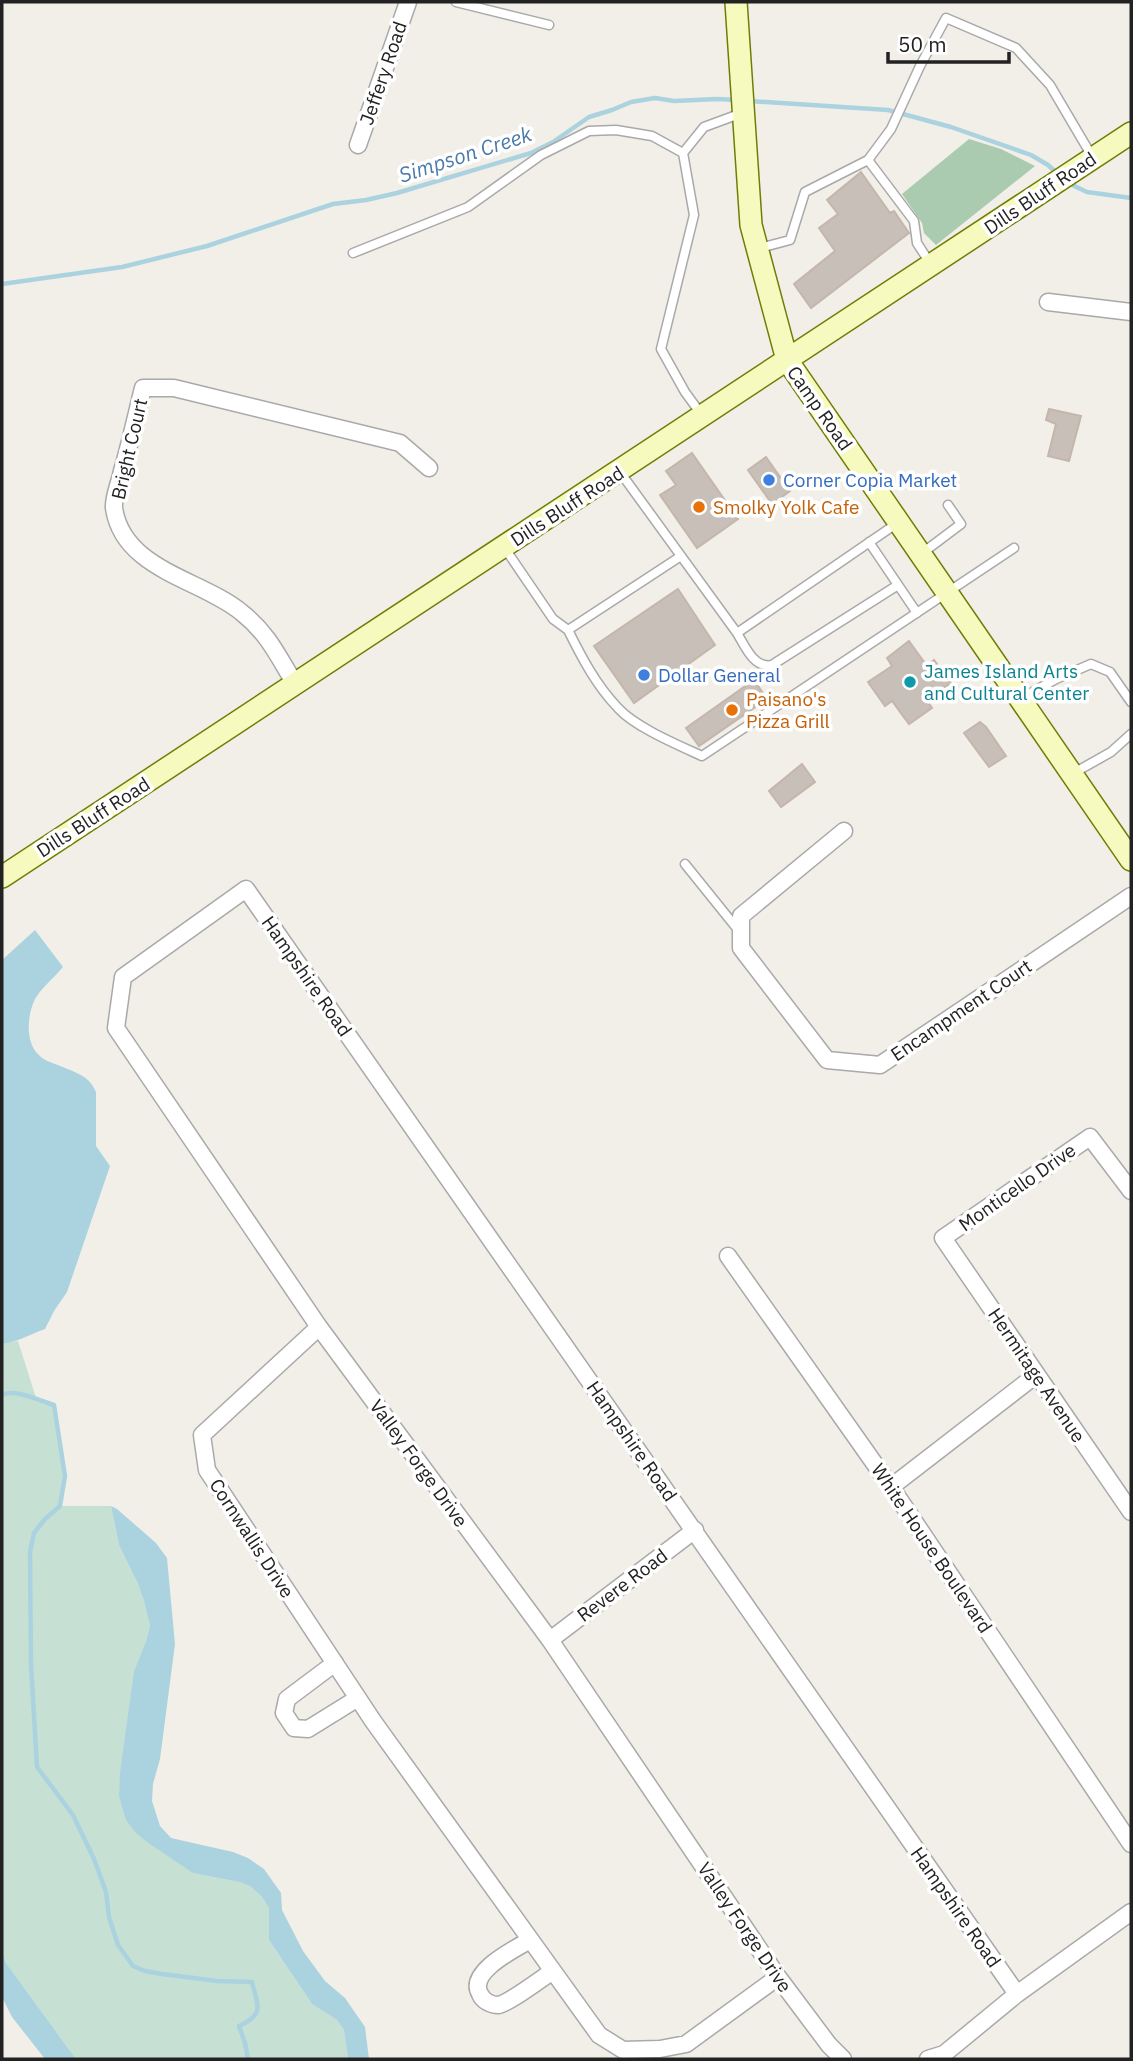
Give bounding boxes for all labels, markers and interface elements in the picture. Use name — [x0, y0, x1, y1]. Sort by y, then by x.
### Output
street label: Jeffery Road — [354, 18, 412, 128]
scale bar — [888, 21, 1009, 65]
text: 50 m — [898, 30, 947, 58]
water label: Simpson Creek — [395, 119, 536, 189]
street label: Dills Bluff Road — [979, 147, 1101, 239]
street label: Camp Road — [782, 361, 858, 455]
street label: Bright Court — [106, 396, 152, 502]
street label: Dills Bluff Road — [506, 460, 628, 552]
place label: Corner Copia Market — [783, 468, 957, 492]
marker: Corner Copia Market — [761, 472, 777, 488]
place label: Smolky Yolk Cafe — [713, 495, 860, 519]
marker: Smolky Yolk Cafe — [691, 499, 707, 515]
place label: James Island Arts and Cultural Center — [924, 659, 1089, 705]
place label: Dollar General — [658, 663, 780, 687]
marker: Dollar General — [636, 667, 652, 683]
marker: James Island Arts and Cultural Center — [902, 674, 918, 690]
place label: Paisano's Pizza Grill — [746, 687, 830, 733]
marker: Paisano's Pizza Grill — [724, 702, 740, 718]
street label: Dills Bluff Road — [32, 771, 154, 863]
street label: Hampshire Road — [257, 911, 357, 1041]
street label: Encampment Court — [886, 954, 1036, 1066]
street label: Monticello Drive — [954, 1138, 1080, 1236]
street label: Hermitage Avenue — [983, 1303, 1091, 1447]
street label: Hampshire Road — [582, 1376, 682, 1506]
street label: Valley Forge Drive — [365, 1394, 473, 1532]
street label: White House Boulevard — [866, 1459, 998, 1637]
street label: Cornwallis Drive — [204, 1474, 300, 1602]
street label: Revere Road — [572, 1543, 672, 1627]
street label: Hampshire Road — [906, 1842, 1006, 1972]
street label: Valley Forge Drive — [693, 1857, 797, 1997]

